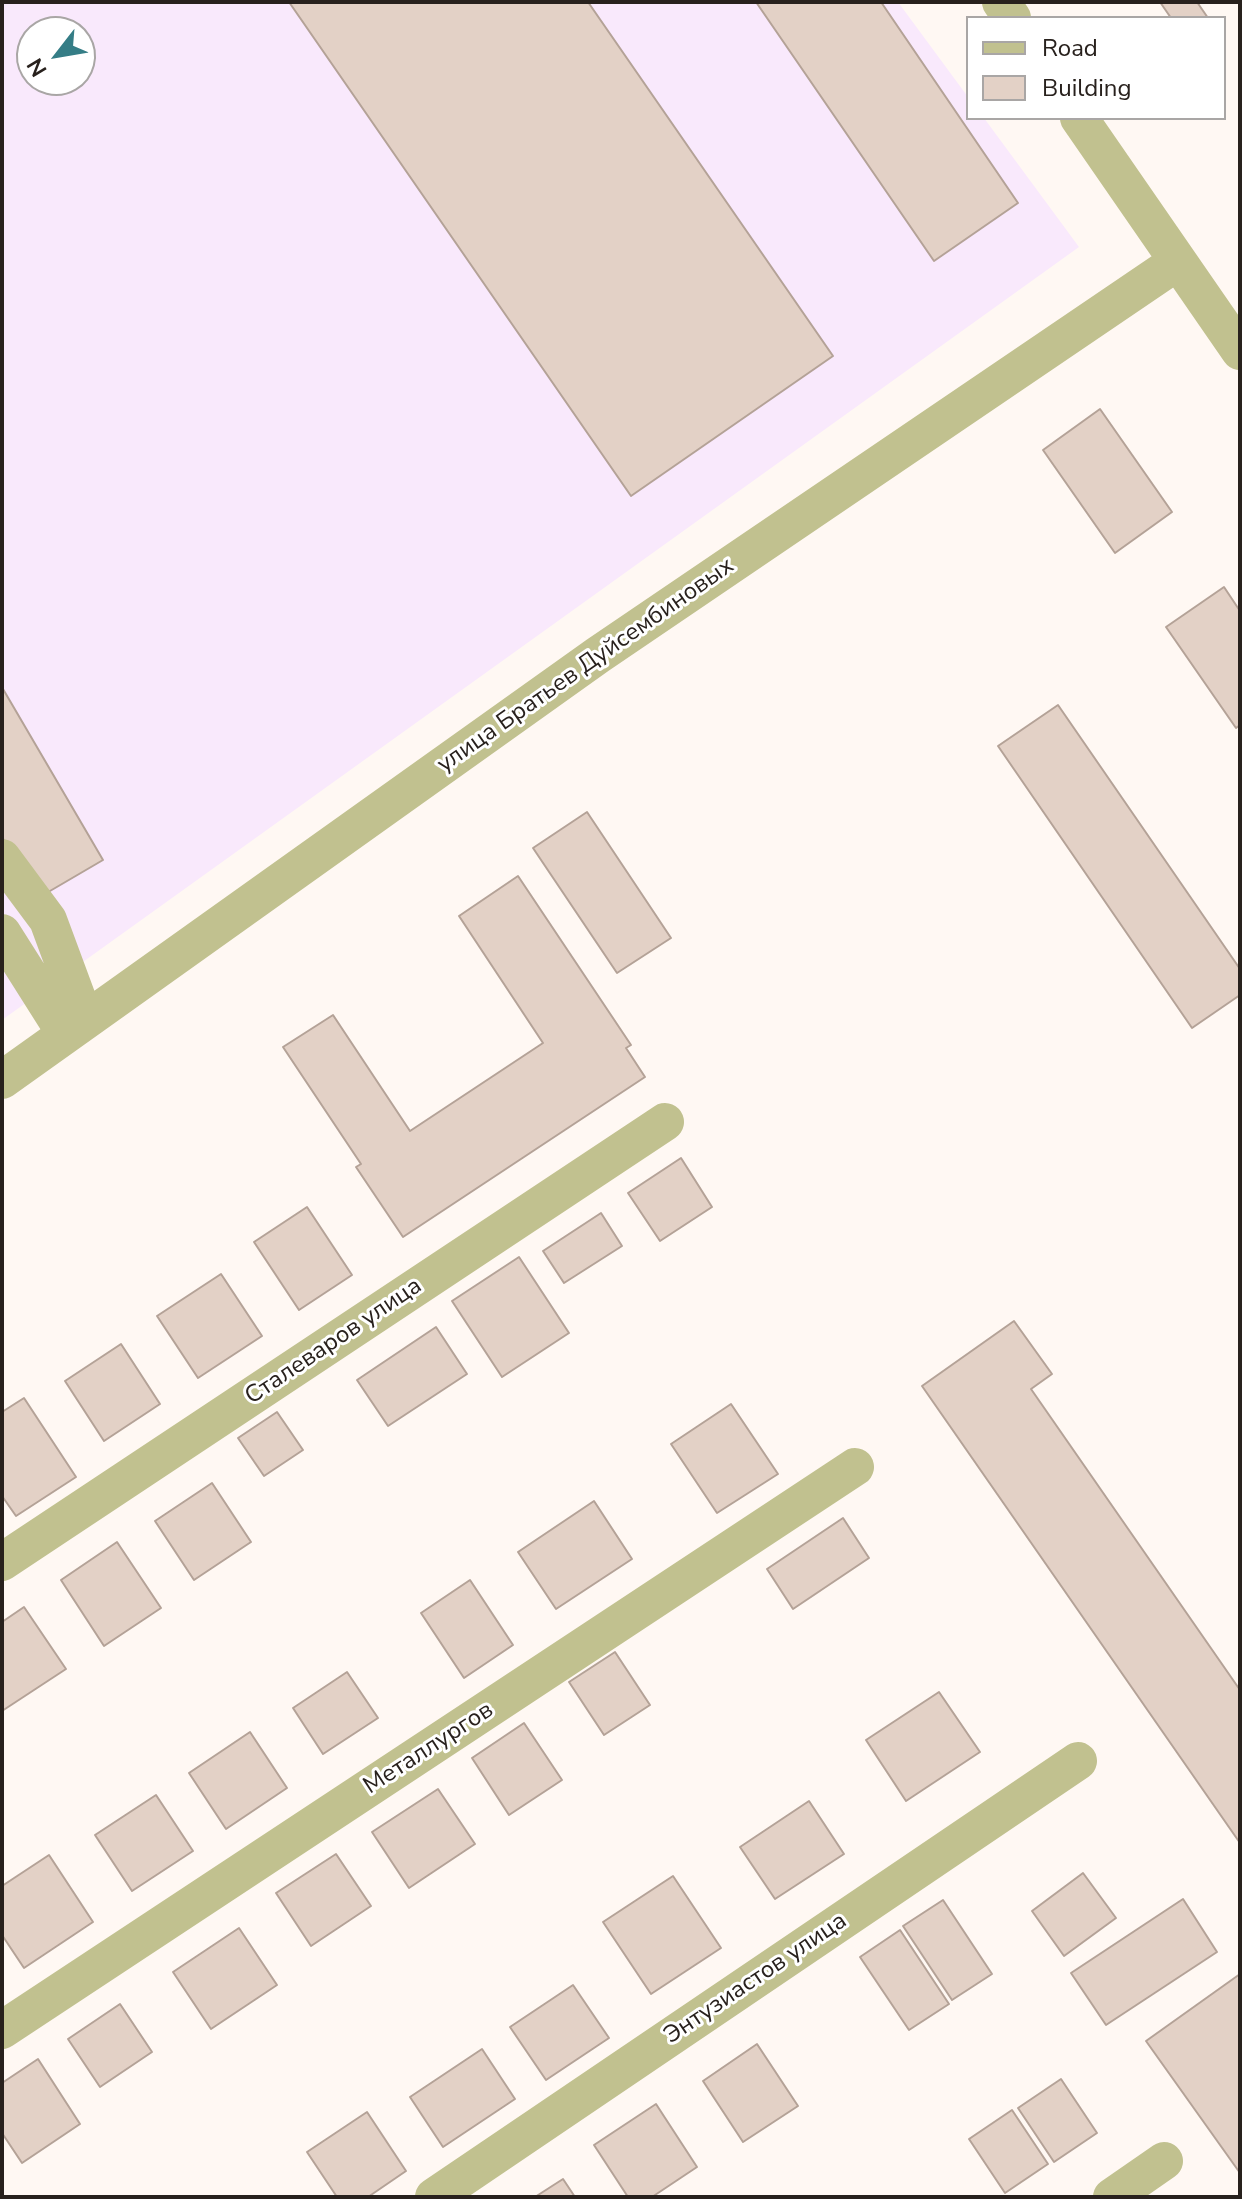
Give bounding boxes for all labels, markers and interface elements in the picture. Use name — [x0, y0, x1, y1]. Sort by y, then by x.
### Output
north arrow — [16, 16, 96, 96]
legend — [966, 16, 1226, 120]
text: Road — [1042, 32, 1098, 64]
text: N — [20, 53, 54, 82]
text: Building — [1042, 72, 1132, 104]
street label: улица Братьев Дуйсембиновых — [432, 552, 740, 780]
street label: Сталеваров улица — [240, 1272, 428, 1412]
street label: Металлургов — [359, 1696, 499, 1802]
street label: Энтузиастов улица — [659, 1907, 853, 2051]

